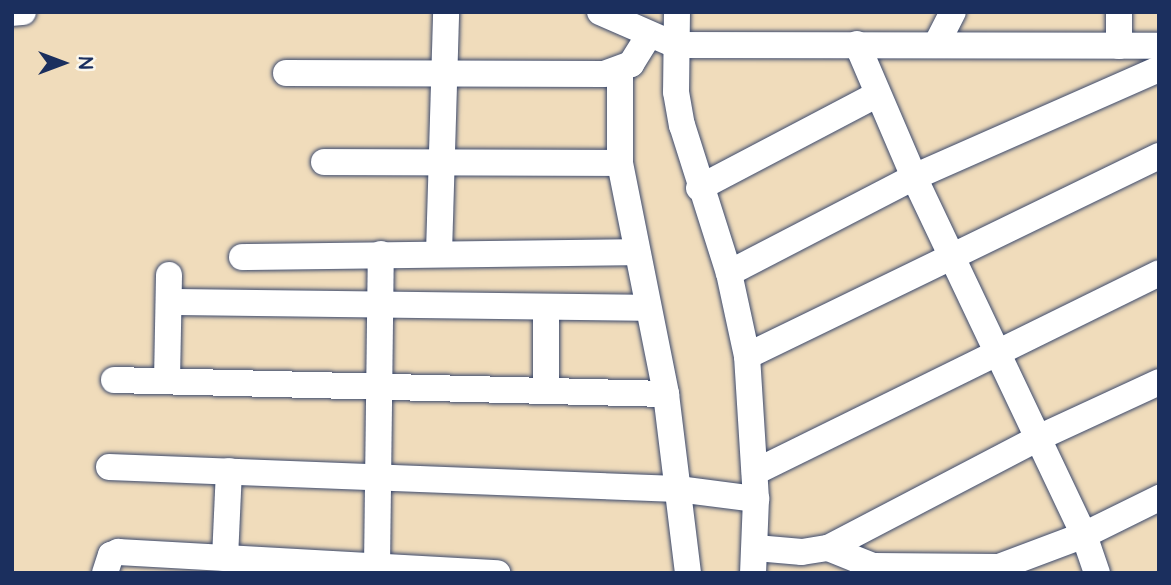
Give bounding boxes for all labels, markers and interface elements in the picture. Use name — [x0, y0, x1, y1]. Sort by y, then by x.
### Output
north arrow — [28, 28, 98, 98]
text: N — [71, 57, 98, 69]

